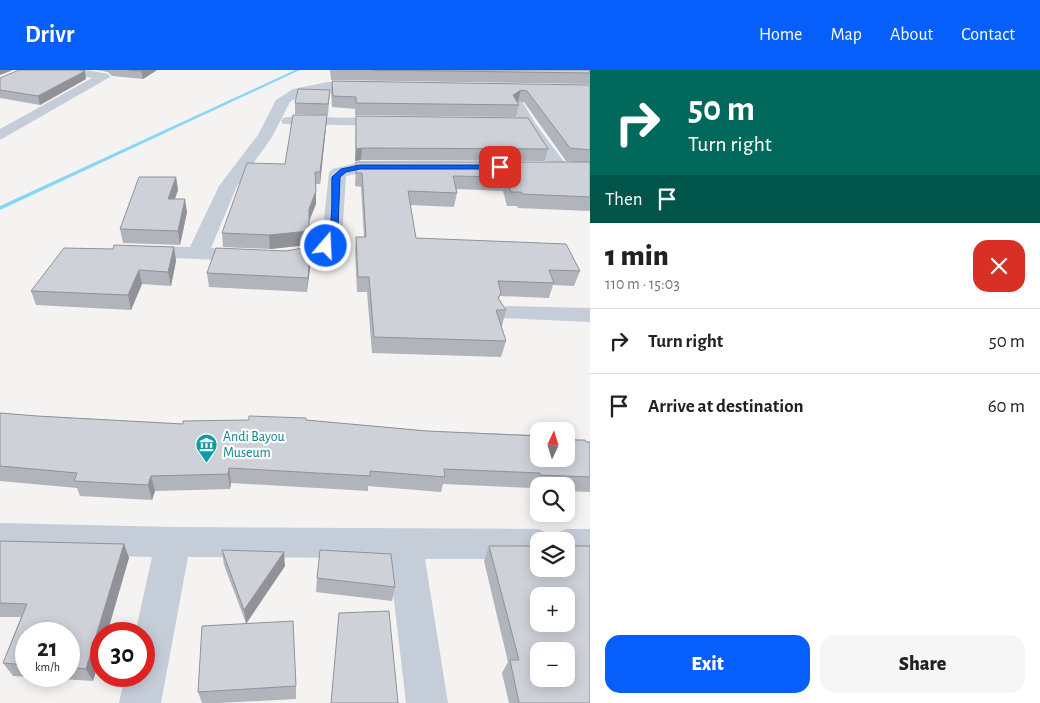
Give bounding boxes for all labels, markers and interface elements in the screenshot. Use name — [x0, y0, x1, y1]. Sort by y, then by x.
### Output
text: Drivr — [25, 23, 74, 47]
text: Home — [759, 26, 802, 44]
text: Map — [830, 26, 862, 44]
text: About — [890, 26, 933, 44]
text: Contact — [961, 26, 1015, 44]
icon: right — [605, 90, 670, 155]
text: 50 m — [688, 92, 755, 127]
text: Turn right — [688, 133, 772, 155]
pin — [479, 146, 521, 188]
icon: arrive — [486, 153, 514, 181]
icon: arrive — [653, 185, 681, 213]
text: Then — [605, 190, 643, 209]
position arrow — [299, 219, 351, 271]
button: close — [973, 240, 1025, 292]
text: 1 min — [605, 241, 669, 271]
text: 110 m · 15:03 — [605, 276, 680, 292]
icon: right — [605, 327, 633, 355]
text: Turn right — [648, 332, 723, 351]
text: 50 m — [989, 332, 1025, 351]
icon: arrive — [605, 392, 633, 420]
text: Arrive at destination — [648, 397, 804, 416]
text: 60 m — [988, 397, 1025, 416]
north arrow — [530, 422, 575, 468]
map controls — [530, 422, 575, 687]
place label: Andi Bayou Museum — [223, 430, 285, 460]
museum icon: Andi Bayou Museum — [195, 432, 219, 463]
button: search — [530, 477, 575, 522]
button: layers — [530, 532, 575, 577]
button: + — [530, 587, 575, 632]
speed limit sign: 30 — [90, 622, 155, 687]
button: Exit — [605, 635, 810, 693]
button: Share — [820, 635, 1025, 693]
text: 21 — [37, 636, 58, 661]
button: − — [530, 642, 575, 687]
text: km/h — [35, 661, 60, 673]

